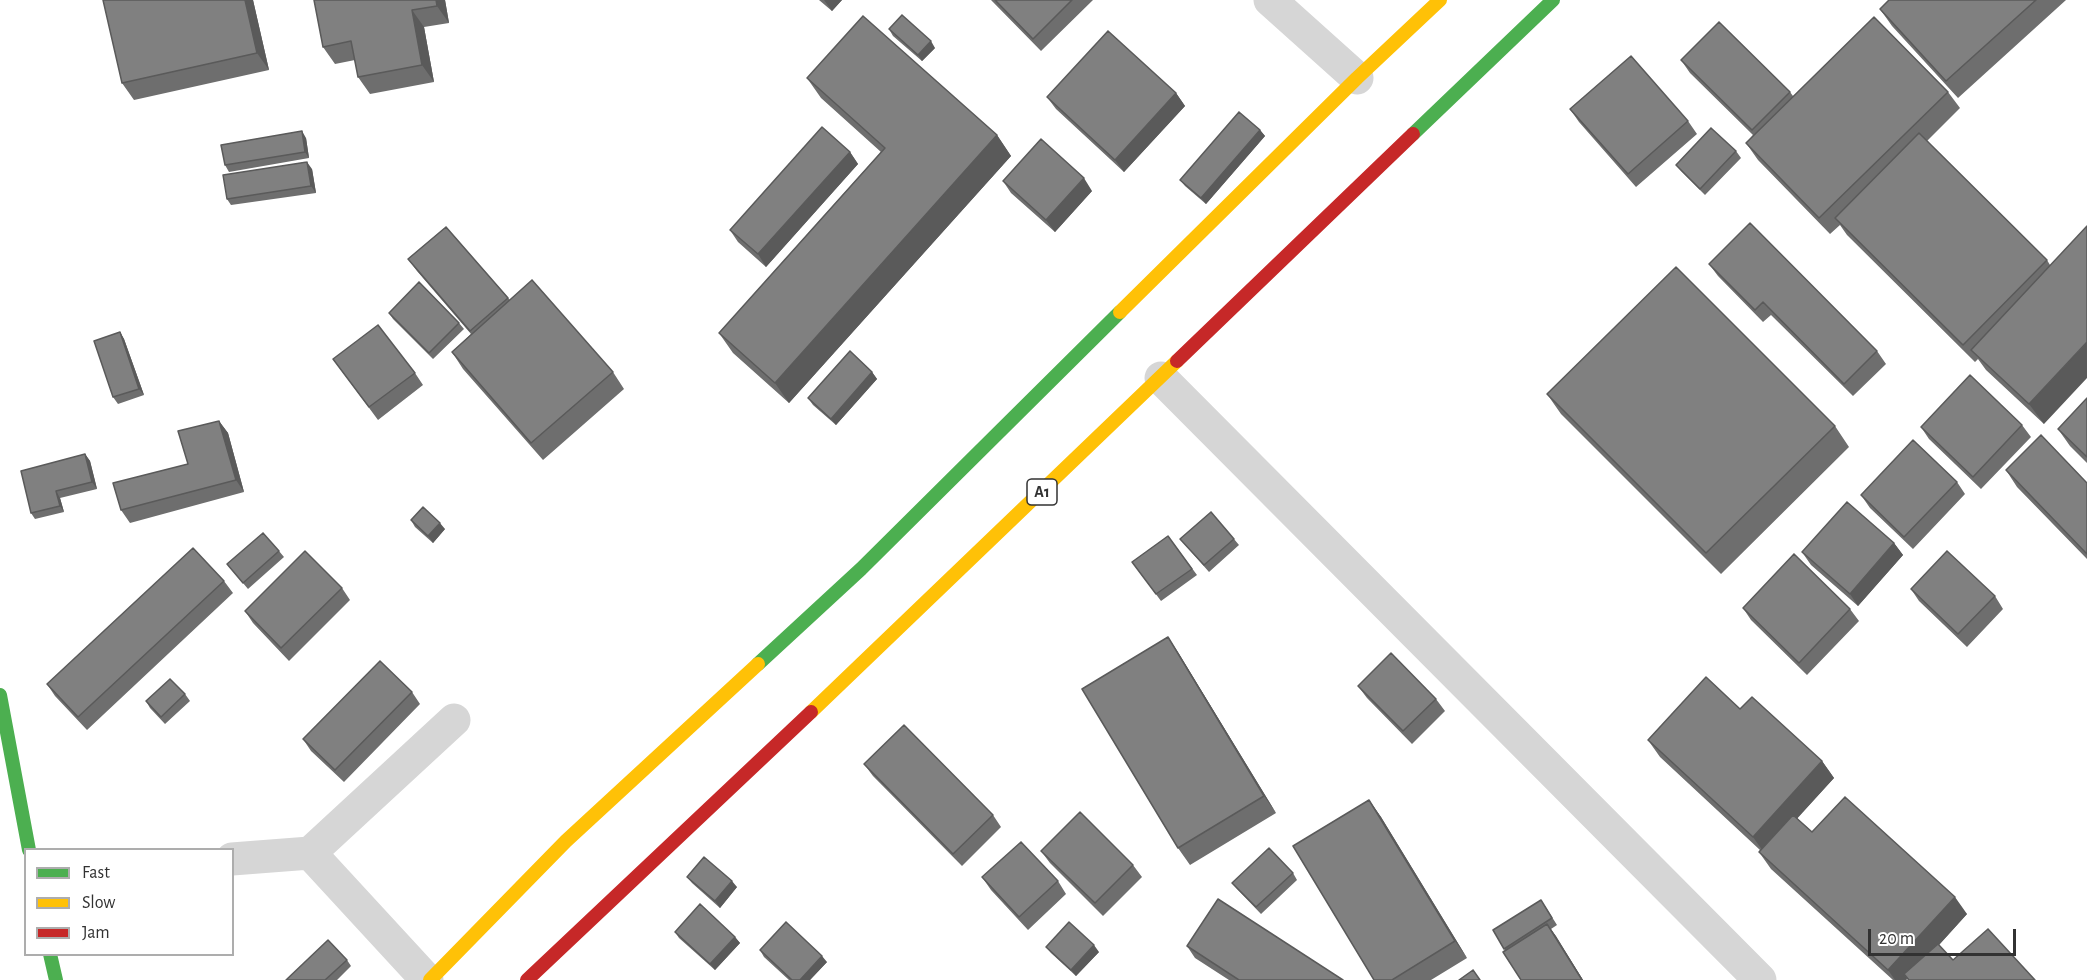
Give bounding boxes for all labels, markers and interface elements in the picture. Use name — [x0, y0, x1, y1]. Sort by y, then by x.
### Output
road number: A1 — [1027, 479, 1057, 505]
legend — [24, 848, 234, 956]
text: Fast — [82, 864, 110, 882]
text: Slow — [82, 894, 115, 912]
scale bar — [1871, 917, 2020, 955]
text: Jam — [82, 924, 110, 942]
text: 20 m — [1879, 930, 1914, 948]

